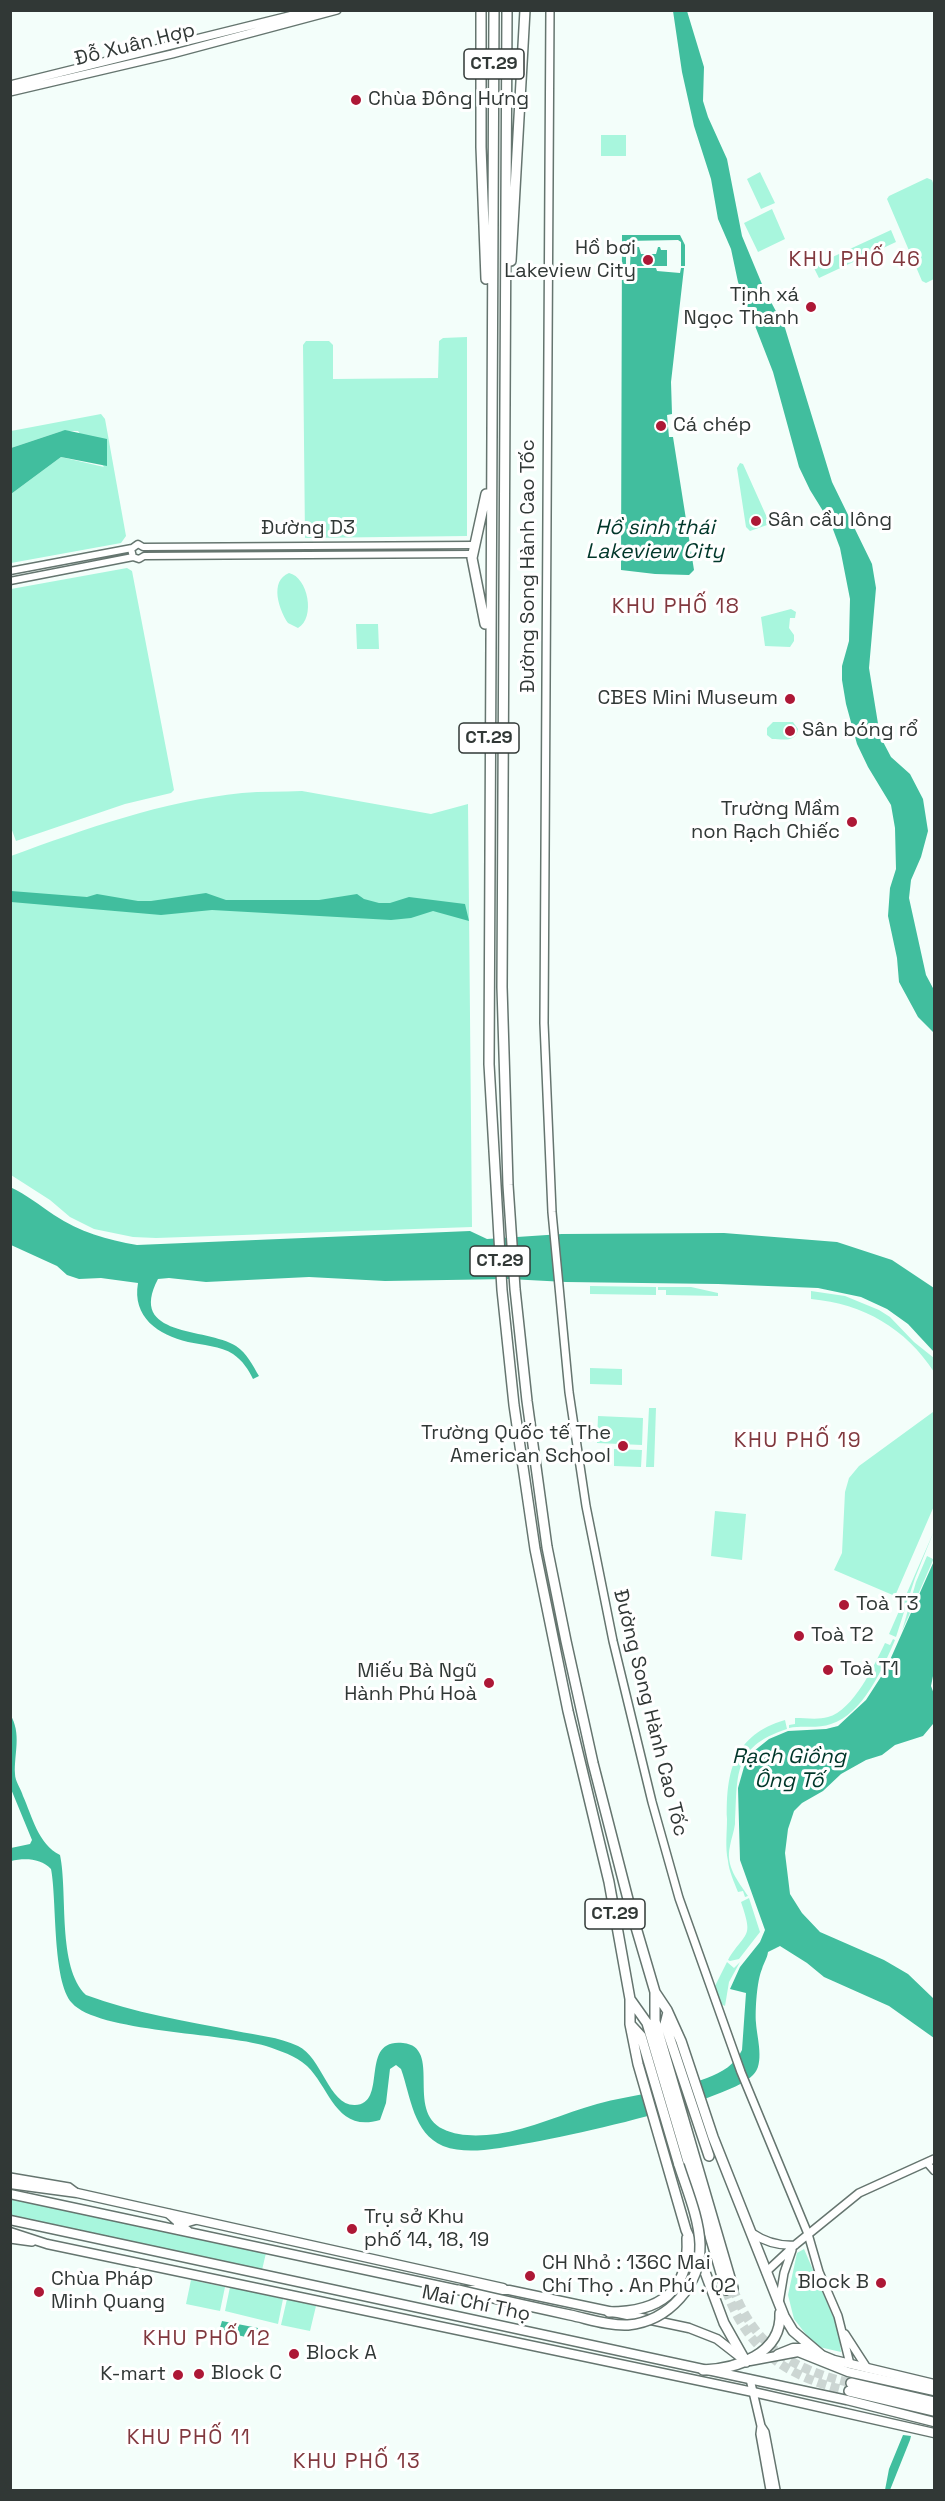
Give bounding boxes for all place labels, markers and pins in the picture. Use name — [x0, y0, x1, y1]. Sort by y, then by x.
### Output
place label: Chùa Đông Hưng — [368, 88, 529, 112]
marker: Chùa Đông Hưng — [349, 93, 363, 107]
place label: Hồ bơi Lakeview City — [504, 237, 636, 284]
marker: Hồ bơi Lakeview City — [641, 253, 655, 267]
place label: Tịnh xá Ngọc Thanh — [683, 284, 799, 331]
marker: Tịnh xá Ngọc Thanh — [804, 300, 818, 314]
place label: Cá chép — [673, 414, 751, 438]
marker: Cá chép — [654, 419, 668, 433]
place label: Sân cầu lông — [768, 509, 892, 533]
marker: Sân cầu lông — [749, 514, 763, 528]
place label: CBES Mini Museum — [597, 687, 778, 711]
marker: CBES Mini Museum — [783, 692, 797, 706]
place label: Sân bóng rổ — [802, 719, 918, 743]
marker: Sân bóng rổ — [783, 724, 797, 738]
place label: Trường Mầm non Rạch Chiếc — [691, 798, 840, 845]
marker: Trường Mầm non Rạch Chiếc — [845, 815, 859, 829]
place label: Trường Quốc tế The American School — [421, 1422, 611, 1469]
marker: Trường Quốc tế The American School — [616, 1439, 630, 1453]
place label: Toà T3 — [856, 1593, 919, 1617]
marker: Toà T3 — [837, 1598, 851, 1612]
place label: Toà T2 — [811, 1624, 874, 1648]
marker: Toà T2 — [792, 1629, 806, 1643]
place label: Toà T1 — [840, 1658, 899, 1682]
place label: Miếu Bà Ngũ Hành Phú Hoà — [344, 1660, 477, 1707]
marker: Toà T1 — [821, 1663, 835, 1677]
marker: Miếu Bà Ngũ Hành Phú Hoà — [482, 1676, 496, 1690]
place label: Trụ sở Khu phố 14, 18, 19 — [364, 2206, 489, 2253]
marker: Trụ sở Khu phố 14, 18, 19 — [345, 2222, 359, 2236]
place label: CH Nhỏ : 136C Mai Chí Thọ . An Phú . Q2 — [542, 2252, 736, 2299]
place label: Chùa Pháp Minh Quang — [51, 2268, 165, 2315]
marker: CH Nhỏ : 136C Mai Chí Thọ . An Phú . Q2 — [523, 2269, 537, 2283]
place label: Block B — [797, 2271, 869, 2295]
marker: Block B — [874, 2276, 888, 2290]
marker: Chùa Pháp Minh Quang — [32, 2285, 46, 2299]
place label: Block A — [306, 2342, 377, 2366]
marker: Block A — [287, 2347, 301, 2361]
place label: Block C — [211, 2362, 282, 2386]
place label: K-mart — [100, 2363, 166, 2387]
marker: Block C — [192, 2367, 206, 2381]
marker: K-mart — [171, 2368, 185, 2382]

